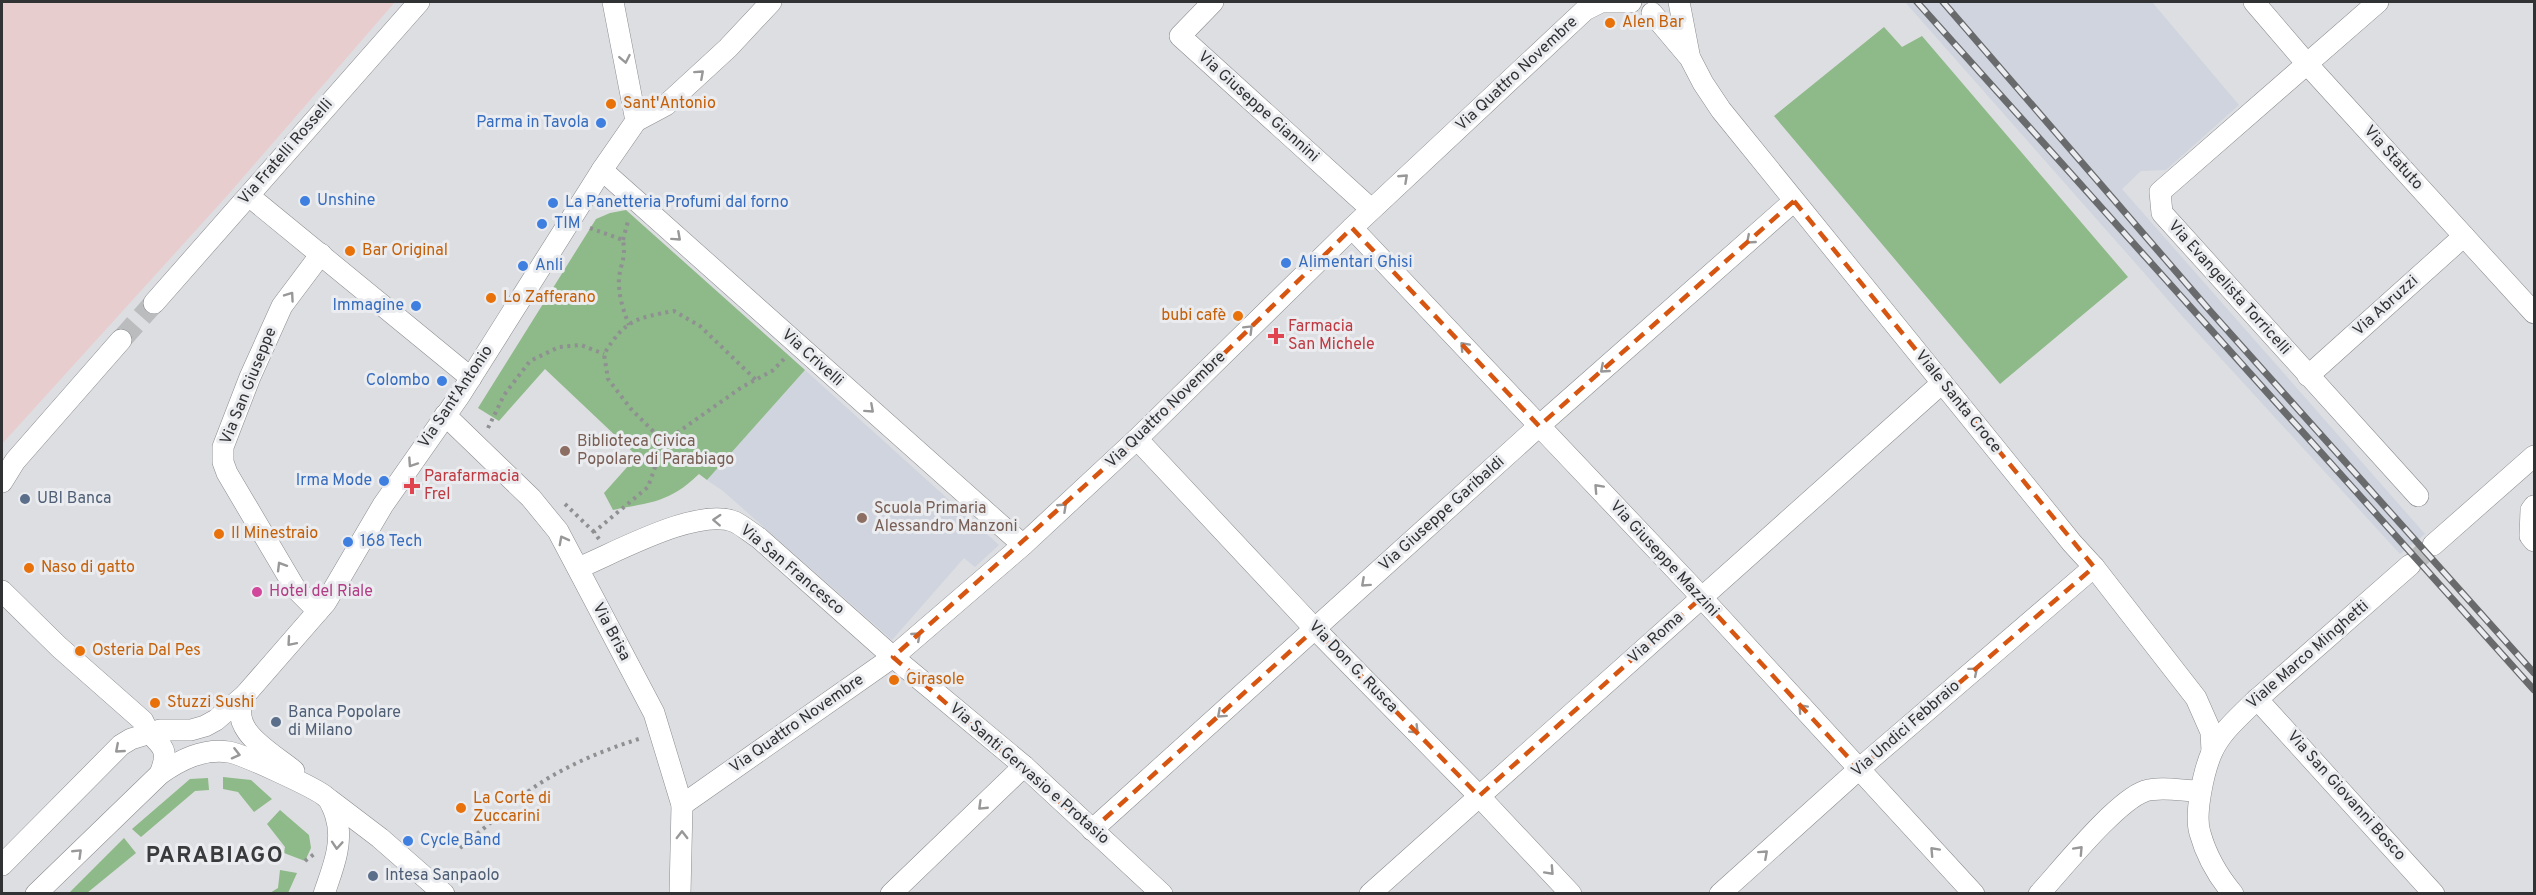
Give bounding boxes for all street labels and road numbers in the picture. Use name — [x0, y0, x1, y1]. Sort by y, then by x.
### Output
street label: Via Quattro Novembre — [1452, 12, 1582, 136]
street label: Via Giuseppe Giannini — [1193, 47, 1323, 167]
street label: Via Fratelli Rosselli — [234, 95, 338, 209]
street label: Via Statuto — [2359, 122, 2427, 194]
street label: Via Evangelista Torricelli — [2163, 217, 2295, 359]
street label: Via Abruzzi — [2349, 271, 2423, 341]
street label: Via San Giuseppe — [216, 324, 282, 448]
street label: Via Crivelli — [777, 325, 847, 391]
street label: Via Sant'Antonio — [414, 342, 498, 452]
street label: Via Quattro Novembre — [1102, 347, 1230, 473]
street label: Viale Santa Croce — [1910, 347, 2006, 457]
street label: Via Giuseppe Garibaldi — [1375, 452, 1509, 576]
street label: Via Giuseppe Mazzini — [1605, 497, 1723, 621]
street label: Via San Francesco — [736, 520, 848, 620]
street label: Viale Marco Minghetti — [2243, 596, 2373, 714]
street label: Via Brisa — [587, 599, 635, 665]
street label: Via Roma — [1624, 608, 1688, 668]
street label: Via Don G. Rusca — [1304, 617, 1402, 717]
street label: Via Quattro Novembre — [726, 670, 868, 778]
street label: Via Undici Febbraio — [1848, 676, 1964, 782]
street label: Via Santi Gervasio e Protasio — [945, 699, 1113, 849]
street label: Via San Giovanni Bosco — [2282, 727, 2410, 865]

